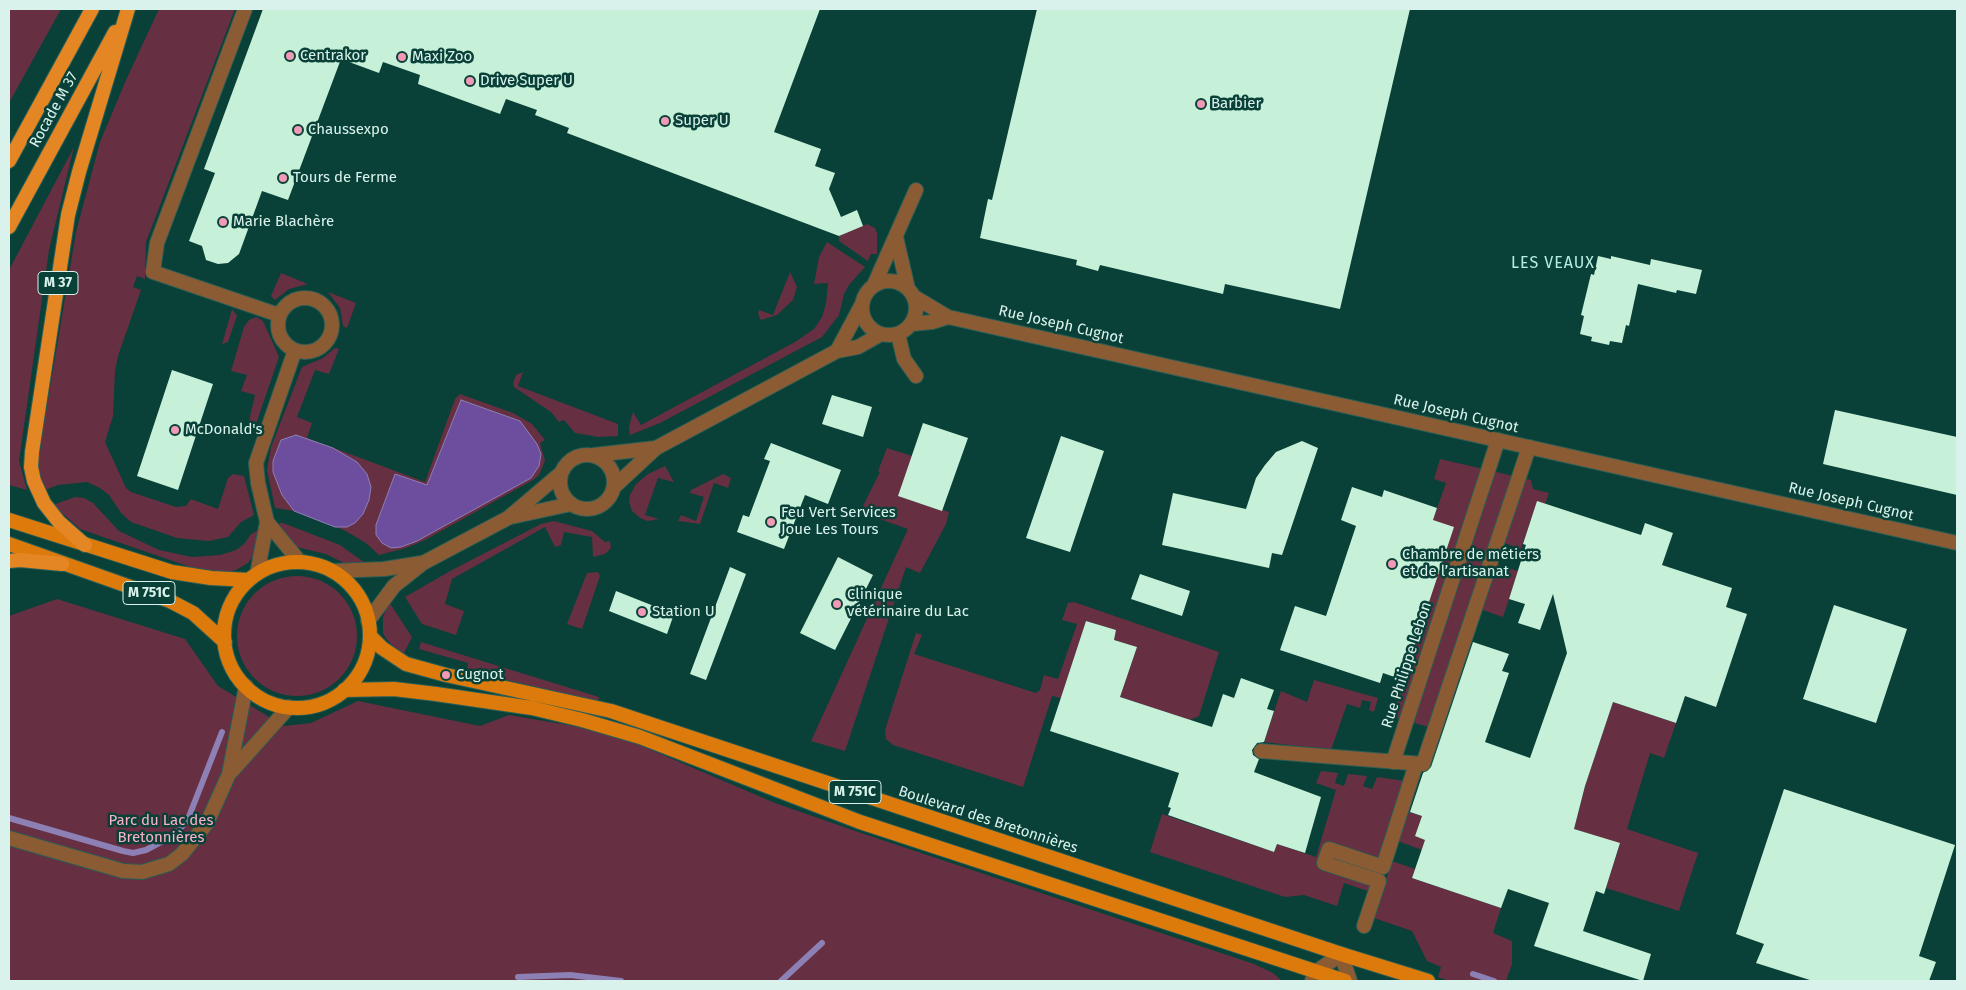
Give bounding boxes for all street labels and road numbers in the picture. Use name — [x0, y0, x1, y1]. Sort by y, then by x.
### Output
street label: Rocade M 37 — [26, 69, 82, 151]
road number: M 37 — [38, 272, 78, 294]
street label: Rue Joseph Cugnot — [997, 302, 1125, 348]
street label: Rue Joseph Cugnot — [1392, 391, 1520, 437]
street label: Rue Joseph Cugnot — [1787, 479, 1915, 525]
road number: M 751C — [123, 582, 175, 604]
street label: Rue Philippe Lebon — [1378, 600, 1436, 730]
road number: M 751C — [829, 780, 881, 804]
street label: Boulevard des Bretonnières — [896, 782, 1080, 858]

